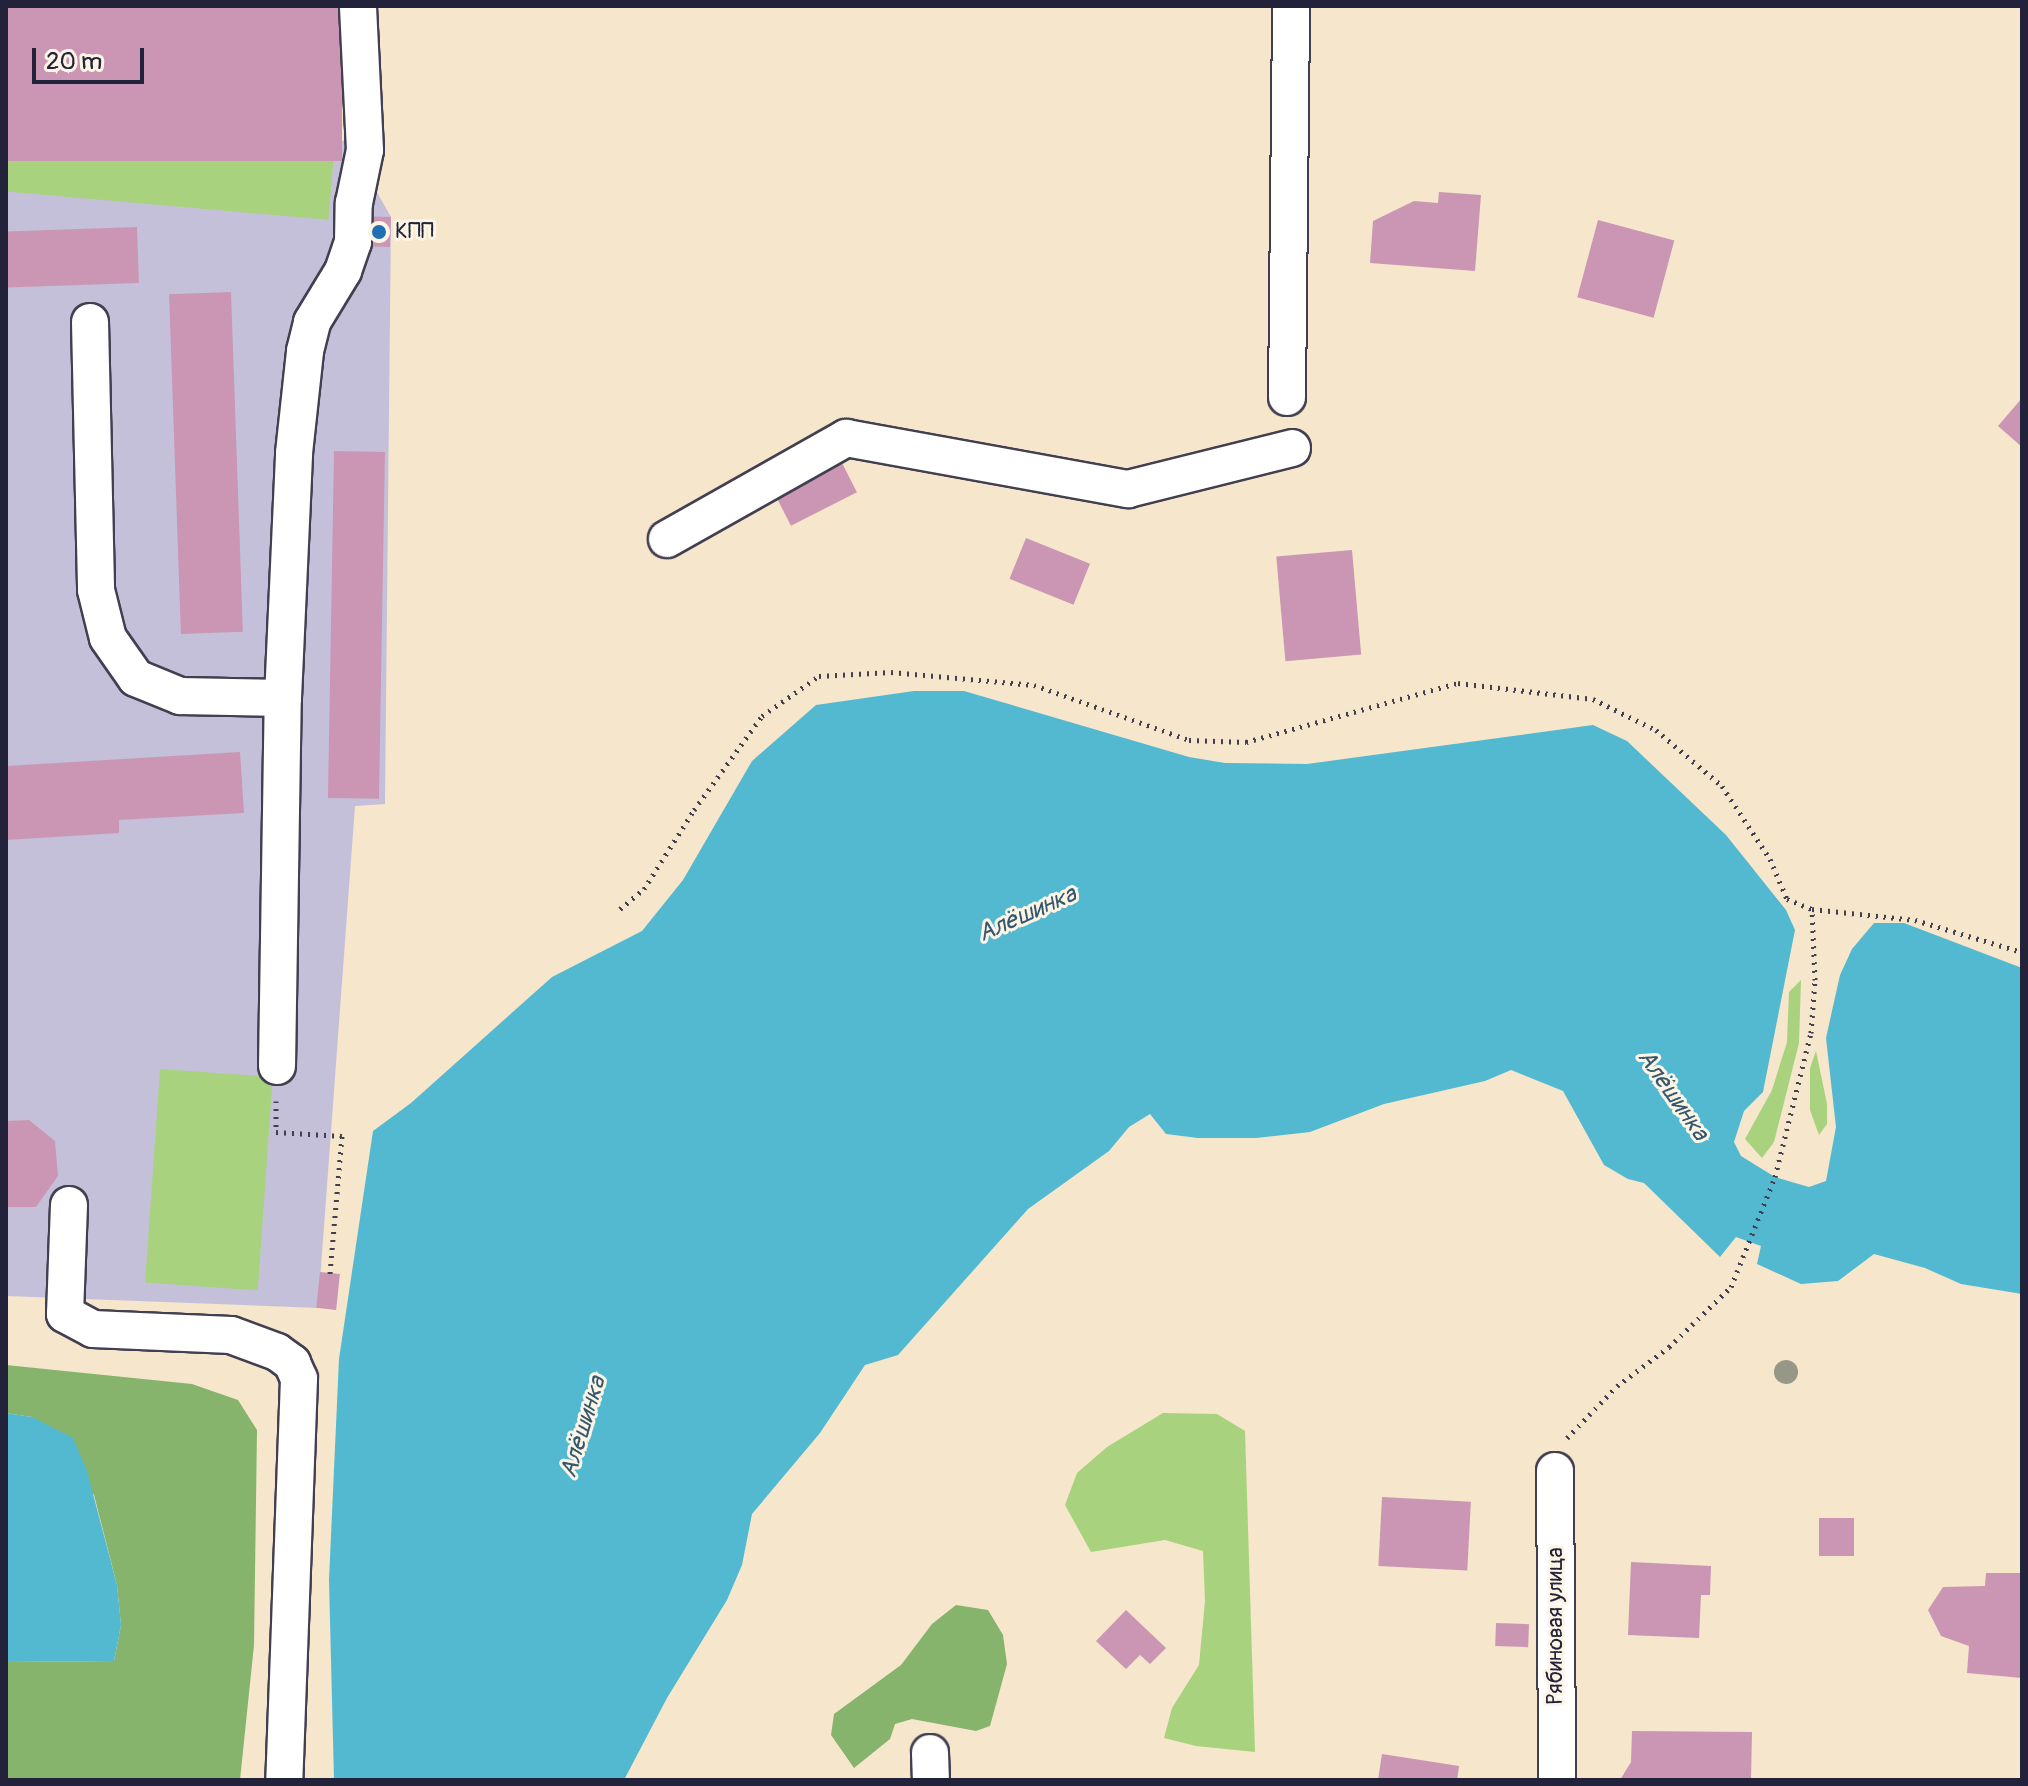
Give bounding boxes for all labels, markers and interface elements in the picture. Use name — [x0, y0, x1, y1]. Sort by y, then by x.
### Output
scale bar — [36, 32, 148, 82]
text: 20 m — [46, 47, 102, 76]
place label: КПП — [395, 219, 434, 245]
marker: КПП — [370, 223, 388, 241]
water label: Алёшинка — [973, 880, 1081, 948]
water label: Алёшинка — [1631, 1044, 1715, 1146]
water label: Алёшинка — [554, 1373, 612, 1481]
street label: Рябиновая улица — [1543, 1547, 1569, 1705]

